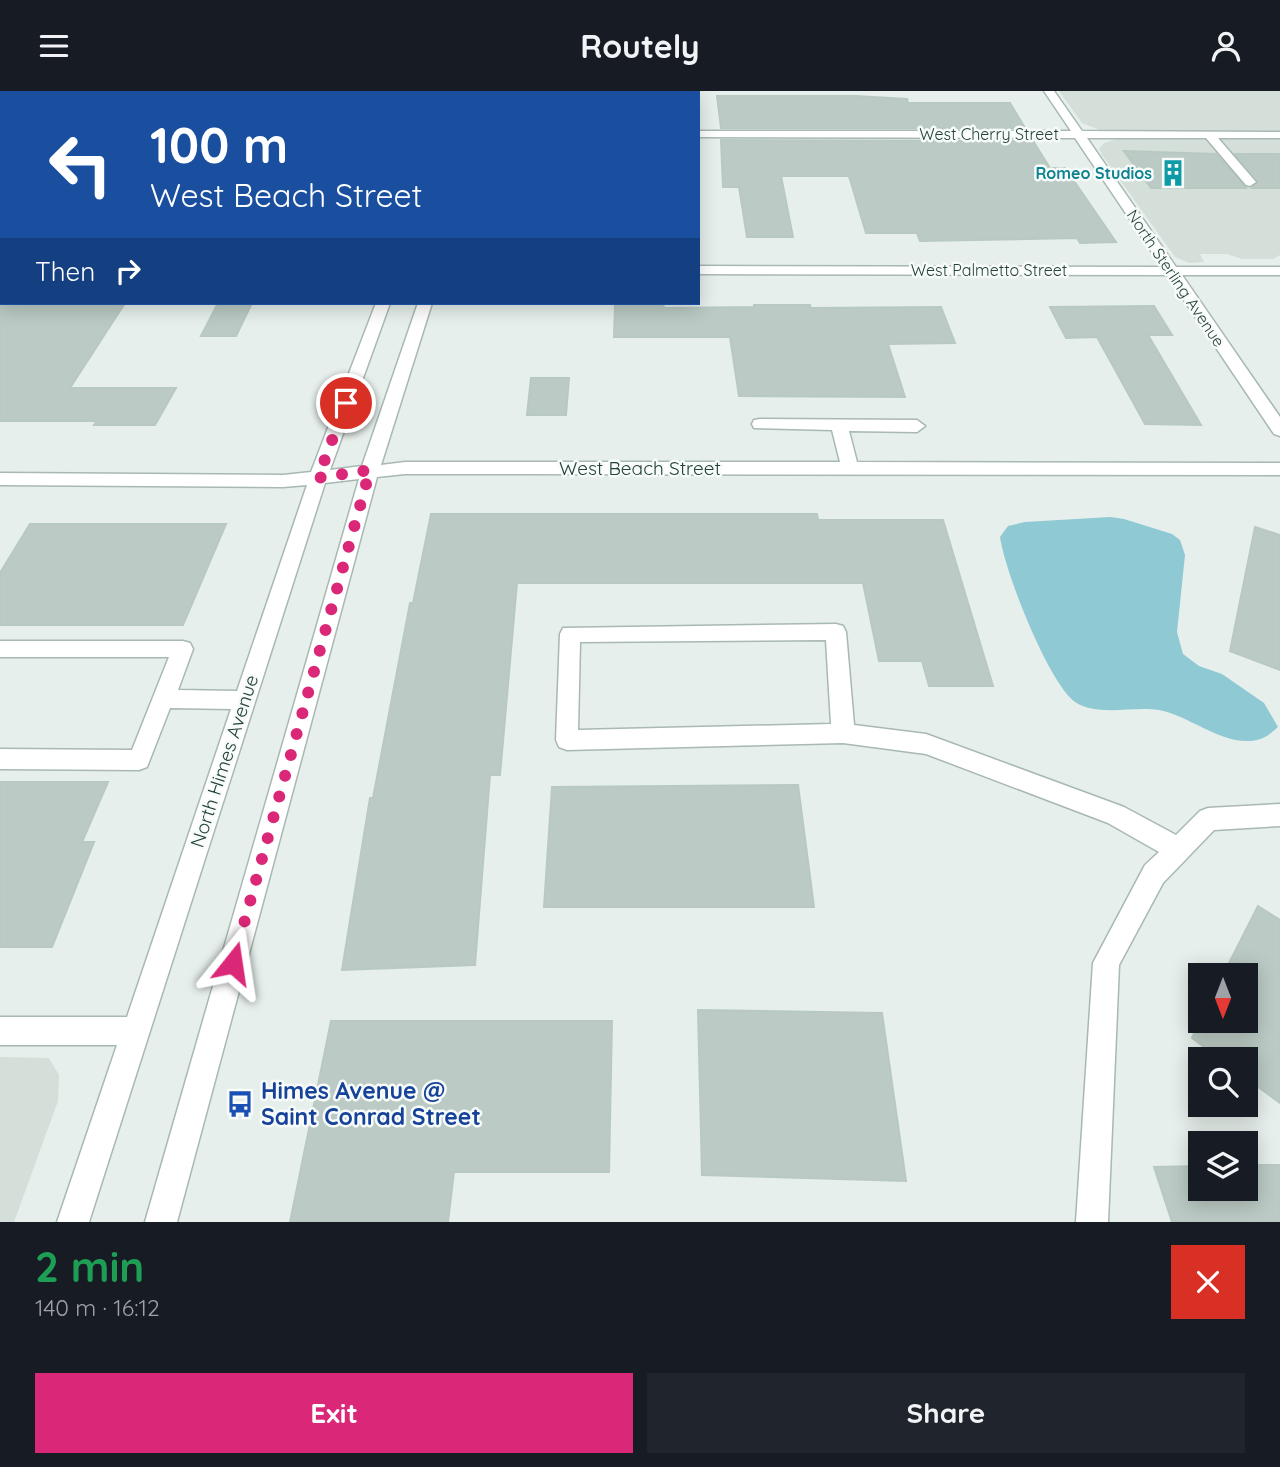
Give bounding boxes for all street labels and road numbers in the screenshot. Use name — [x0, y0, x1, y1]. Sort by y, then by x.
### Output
street label: West Cherry Street — [919, 124, 1059, 144]
street label: North Sterling Avenue — [1123, 206, 1229, 350]
street label: West Palmetto Street — [911, 260, 1067, 280]
street label: West Beach Street — [559, 456, 721, 480]
street label: North Himes Avenue — [185, 672, 263, 850]

